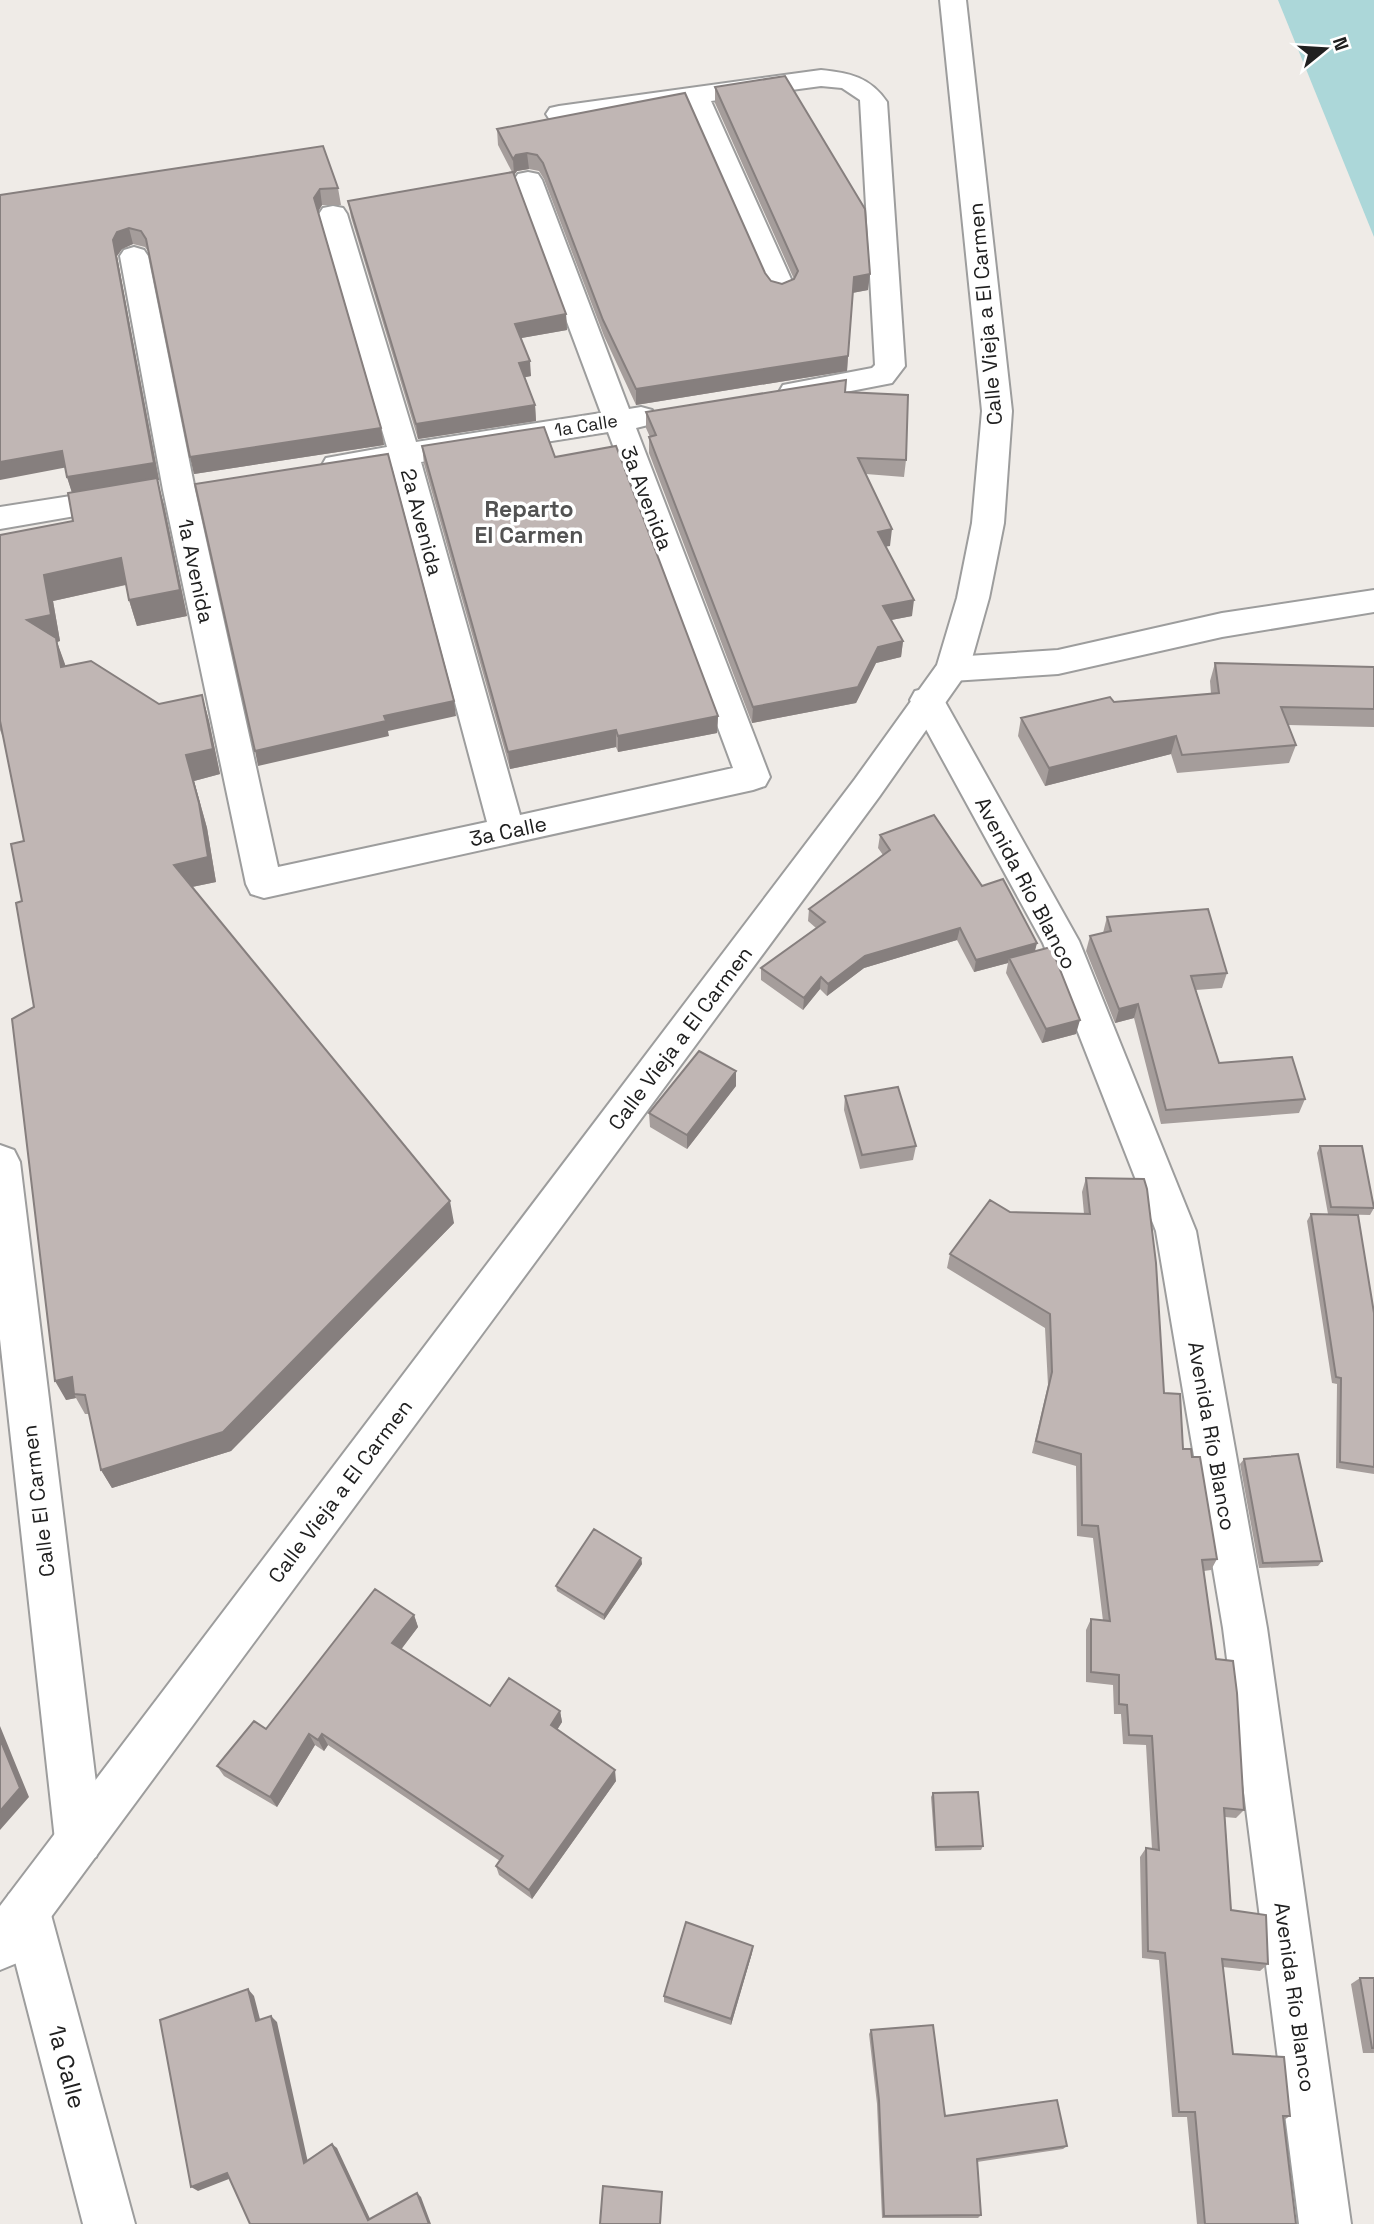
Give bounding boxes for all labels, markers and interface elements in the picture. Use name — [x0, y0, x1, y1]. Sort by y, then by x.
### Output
north arrow — [1290, 14, 1360, 84]
text: N — [1327, 34, 1355, 54]
street label: Calle Vieja a El Carmen — [962, 202, 1008, 426]
street label: 1a Calle — [553, 409, 619, 441]
street label: 3a Avenida — [615, 442, 679, 554]
street label: 2a Avenida — [395, 466, 449, 578]
district label: Reparto El Carmen — [475, 494, 584, 550]
street label: 1a Avenida — [172, 516, 220, 626]
street label: Avenida Río Blanco — [969, 792, 1083, 974]
street label: 3a Calle — [467, 810, 549, 852]
street label: Calle Vieja a El Carmen — [602, 941, 758, 1135]
street label: Avenida Río Blanco — [1182, 1339, 1242, 1533]
street label: Calle Vieja a El Carmen — [262, 1394, 418, 1588]
street label: Calle El Carmen — [15, 1423, 61, 1579]
street label: Avenida Río Blanco — [1268, 1900, 1322, 2094]
street label: 1a Calle — [41, 2022, 93, 2112]

